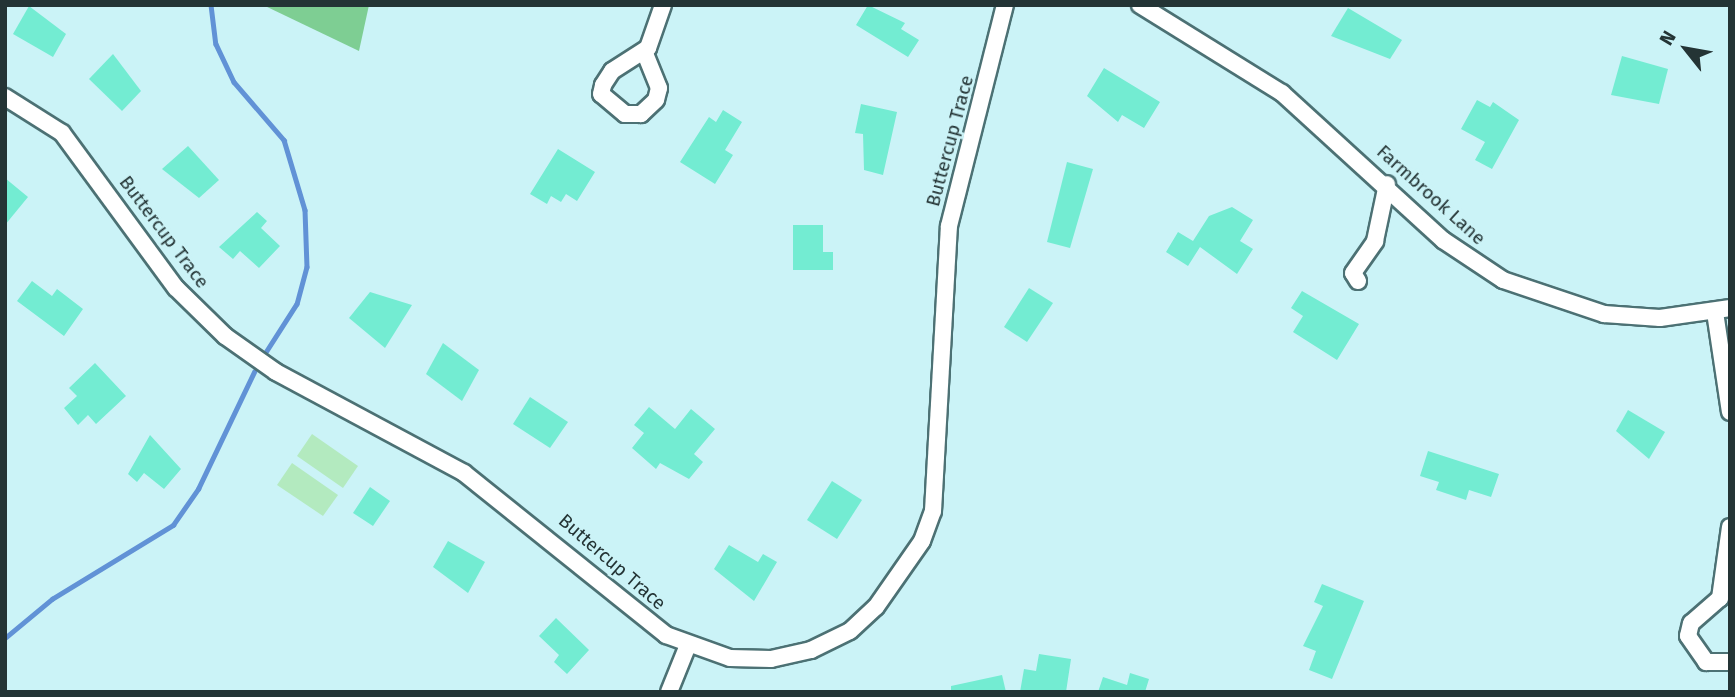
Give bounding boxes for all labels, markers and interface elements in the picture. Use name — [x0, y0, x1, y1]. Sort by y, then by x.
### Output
north arrow — [1651, 14, 1721, 84]
text: N — [1654, 27, 1681, 49]
street label: Buttercup Trace — [922, 73, 978, 209]
street label: Farmbrook Lane — [1372, 140, 1490, 250]
street label: Buttercup Trace — [114, 171, 214, 293]
street label: Buttercup Trace — [554, 509, 670, 615]

